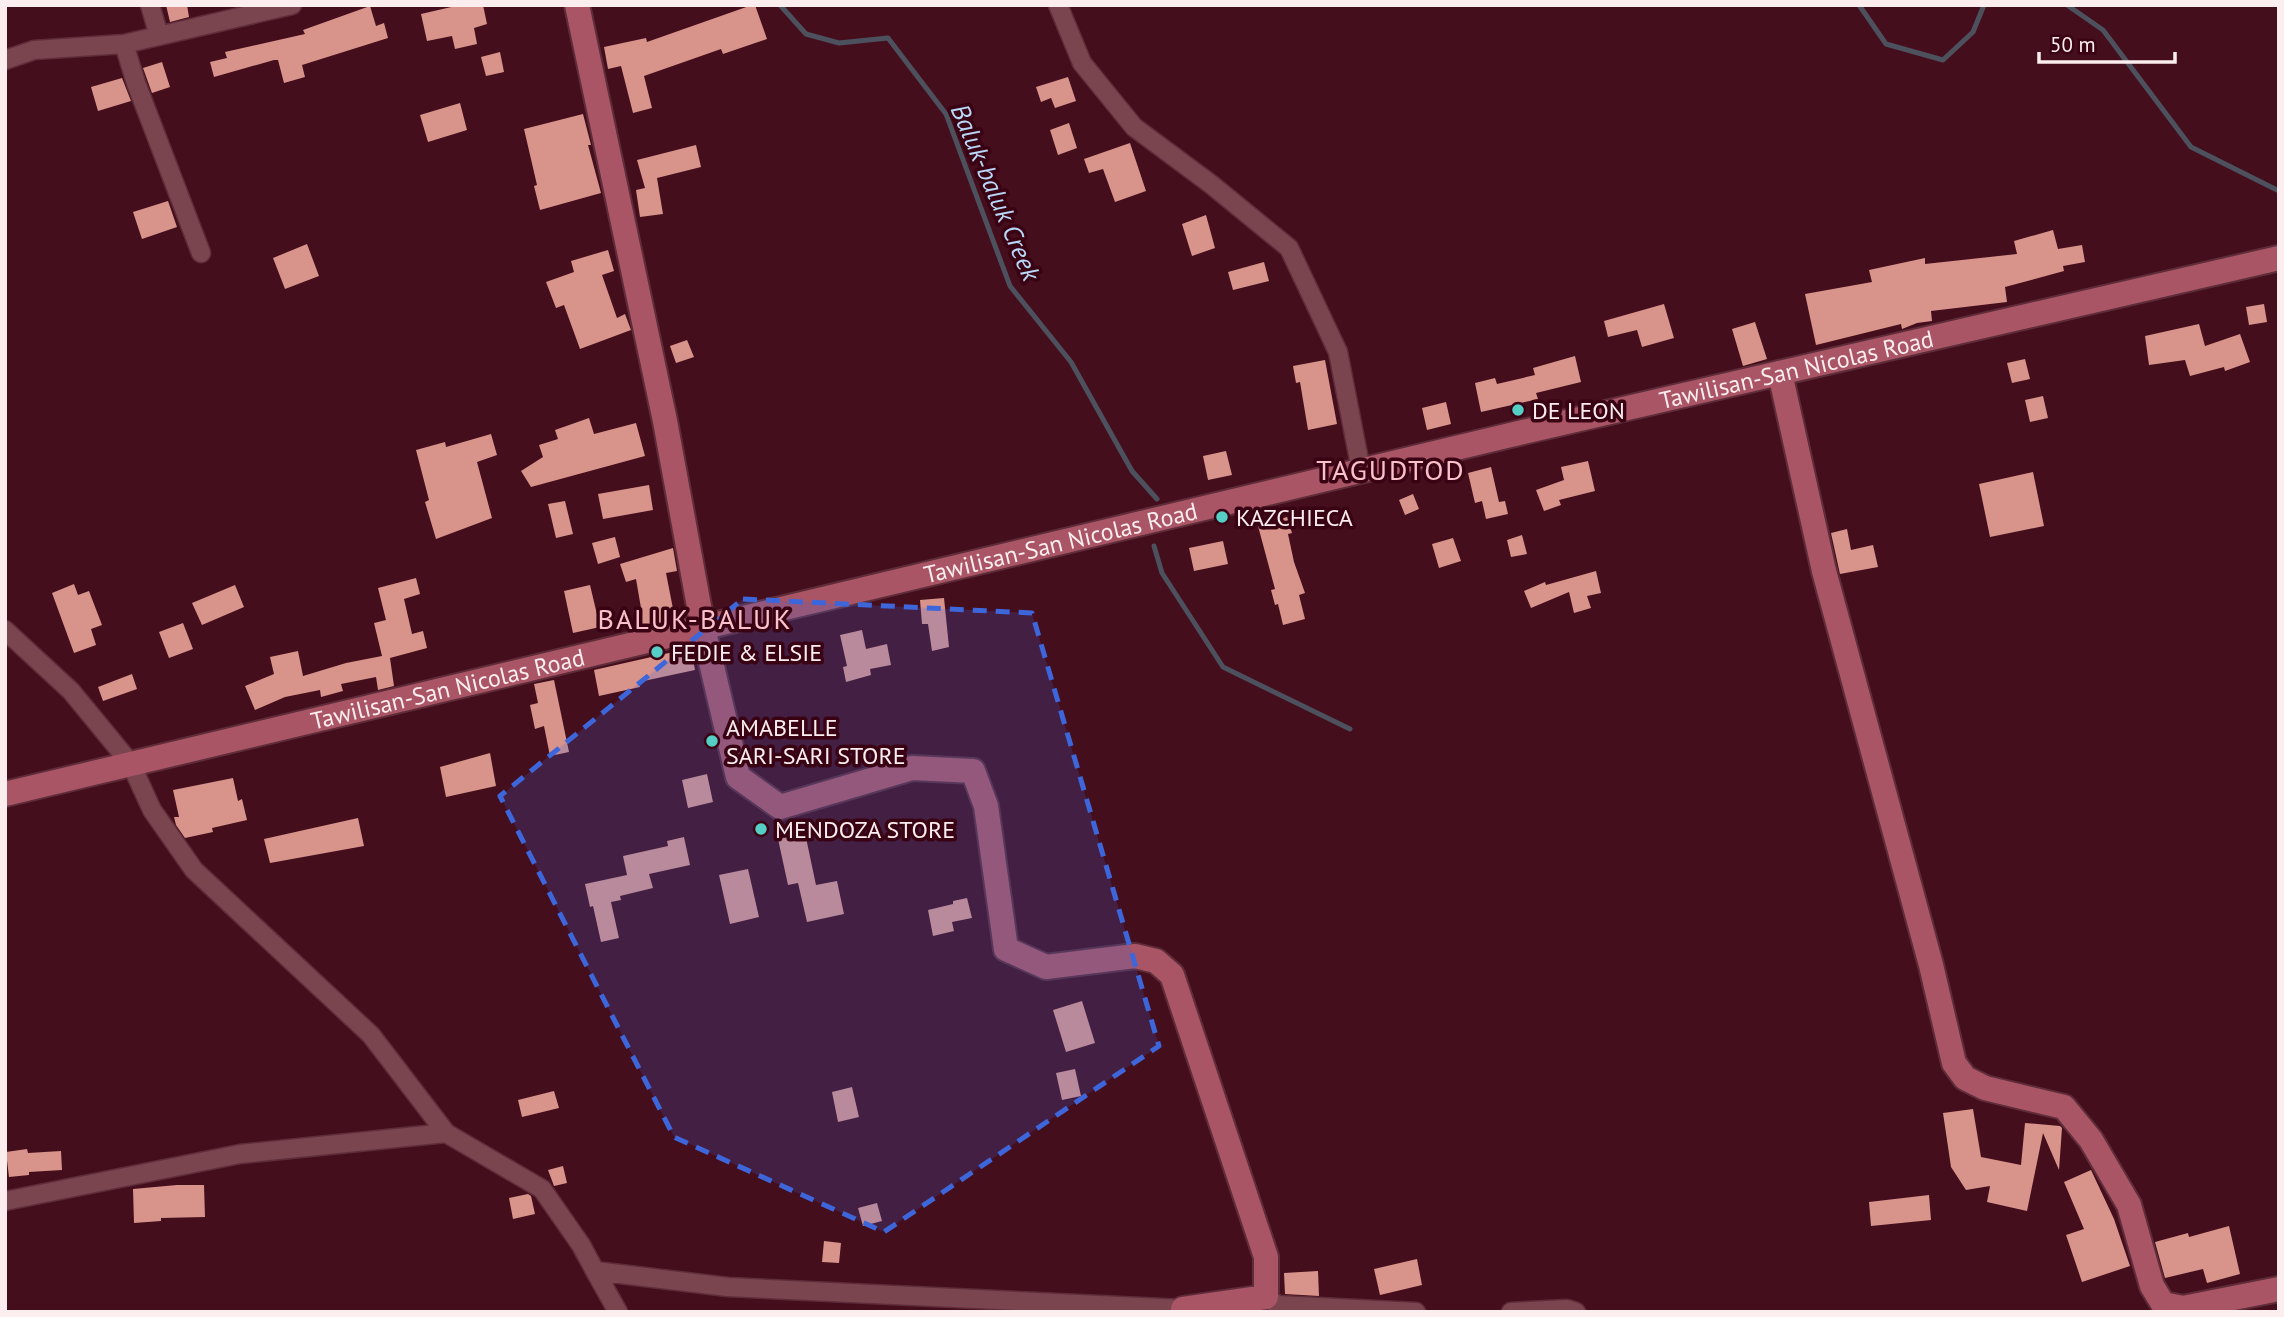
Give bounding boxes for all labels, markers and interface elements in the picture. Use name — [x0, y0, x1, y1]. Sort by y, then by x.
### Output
scale bar — [2039, 21, 2176, 65]
text: 50 m — [2050, 31, 2096, 58]
water label: Baluk-baluk Creek — [944, 98, 1049, 287]
street label: Tawilisan-San Nicolas Road — [1656, 323, 1936, 416]
place label: DE LEON — [1532, 395, 1625, 426]
marker: DE LEON — [1510, 402, 1526, 418]
district label: TAGUDTOD — [1316, 451, 1466, 488]
street label: Tawilisan-San Nicolas Road — [920, 495, 1200, 590]
place label: KAZCHIECA — [1236, 502, 1353, 533]
marker: KAZCHIECA — [1214, 509, 1230, 525]
district label: BALUK-BALUK — [598, 600, 792, 637]
place label: FEDIE & ELSIE — [671, 637, 822, 668]
street label: Tawilisan-San Nicolas Road — [308, 641, 588, 736]
marker: FEDIE & ELSIE — [649, 644, 665, 660]
place label: AMABELLE SARI-SARI STORE — [726, 712, 906, 771]
marker: AMABELLE SARI-SARI STORE — [704, 733, 720, 749]
place label: MENDOZA STORE — [775, 814, 955, 845]
marker: MENDOZA STORE — [753, 821, 769, 837]

